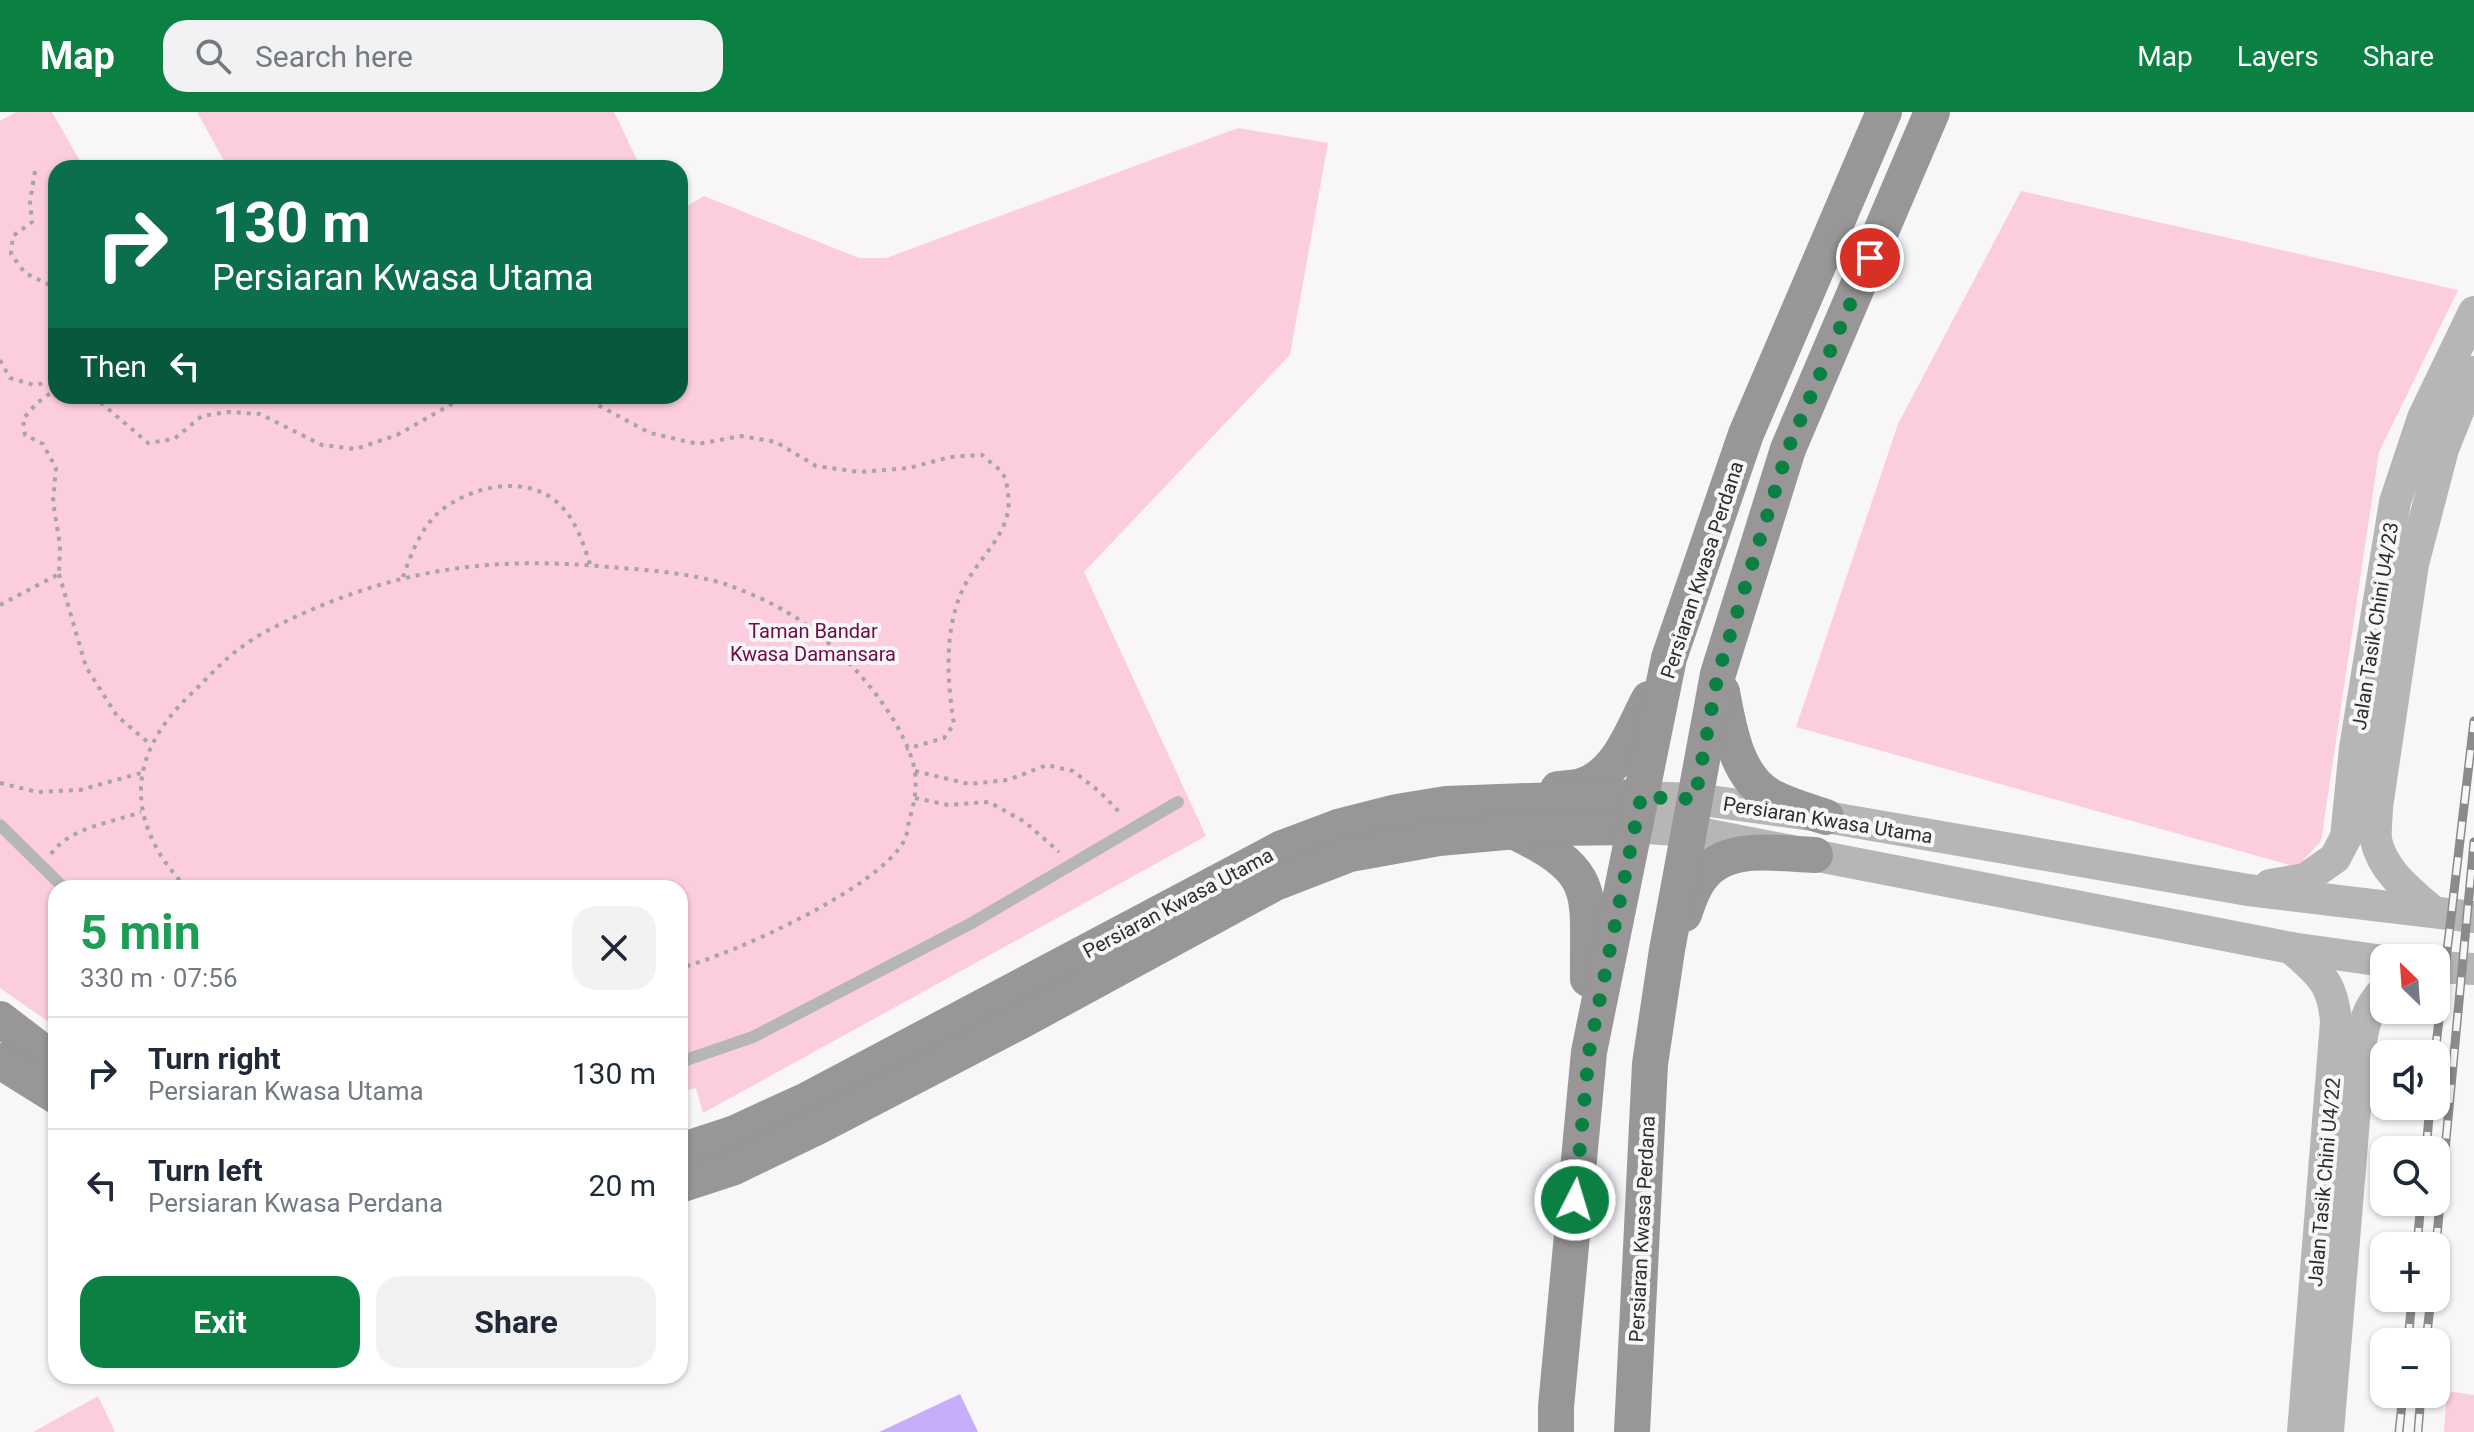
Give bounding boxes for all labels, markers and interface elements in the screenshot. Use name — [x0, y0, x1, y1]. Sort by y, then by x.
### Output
search box — [163, 20, 723, 92]
text: Map — [40, 34, 115, 78]
icon: search — [191, 34, 235, 78]
text: Search here — [255, 39, 413, 74]
text: Map — [2137, 40, 2193, 73]
text: Layers — [2237, 40, 2319, 73]
text: Share — [2363, 40, 2434, 73]
text: 130 m — [212, 190, 371, 256]
icon: right — [80, 192, 184, 296]
pin — [1836, 224, 1904, 292]
icon: arrive — [1848, 236, 1892, 280]
text: Persiaran Kwasa Utama — [212, 257, 594, 299]
icon: left — [163, 344, 207, 388]
text: Then — [80, 349, 147, 384]
street label: Persiaran Kwasa Perdana — [1656, 458, 1748, 682]
street label: Jalan Tasik Chini U4/23 — [2347, 520, 2403, 732]
park label: Taman Bandar Kwasa Damansara — [730, 619, 896, 666]
street label: Persiaran Kwasa Utama — [1721, 792, 1935, 848]
street label: Persiaran Kwasa Utama — [1079, 843, 1277, 963]
text: 5 min — [80, 904, 201, 961]
button: close — [572, 906, 656, 990]
north arrow — [2370, 944, 2450, 1024]
map controls — [2370, 944, 2450, 1408]
text: 330 m · 07:56 — [80, 963, 238, 993]
button: sound — [2370, 1040, 2450, 1120]
text: Turn right — [148, 1041, 281, 1076]
icon: right — [80, 1051, 124, 1095]
text: 130 m — [572, 1056, 656, 1091]
text: Persiaran Kwasa Utama — [148, 1076, 424, 1106]
street label: Jalan Tasik Chini U4/22 — [2303, 1076, 2345, 1288]
street label: Persiaran Kwasa Perdana — [1624, 1115, 1660, 1343]
button: search — [2370, 1136, 2450, 1216]
text: Turn left — [148, 1153, 263, 1188]
position arrow — [1533, 1158, 1617, 1242]
icon: left — [80, 1163, 124, 1207]
text: 20 m — [589, 1168, 656, 1203]
text: Persiaran Kwasa Perdana — [148, 1188, 443, 1218]
button: + — [2370, 1232, 2450, 1312]
button: Exit — [80, 1276, 360, 1368]
button: Share — [376, 1276, 656, 1368]
button: − — [2370, 1328, 2450, 1408]

